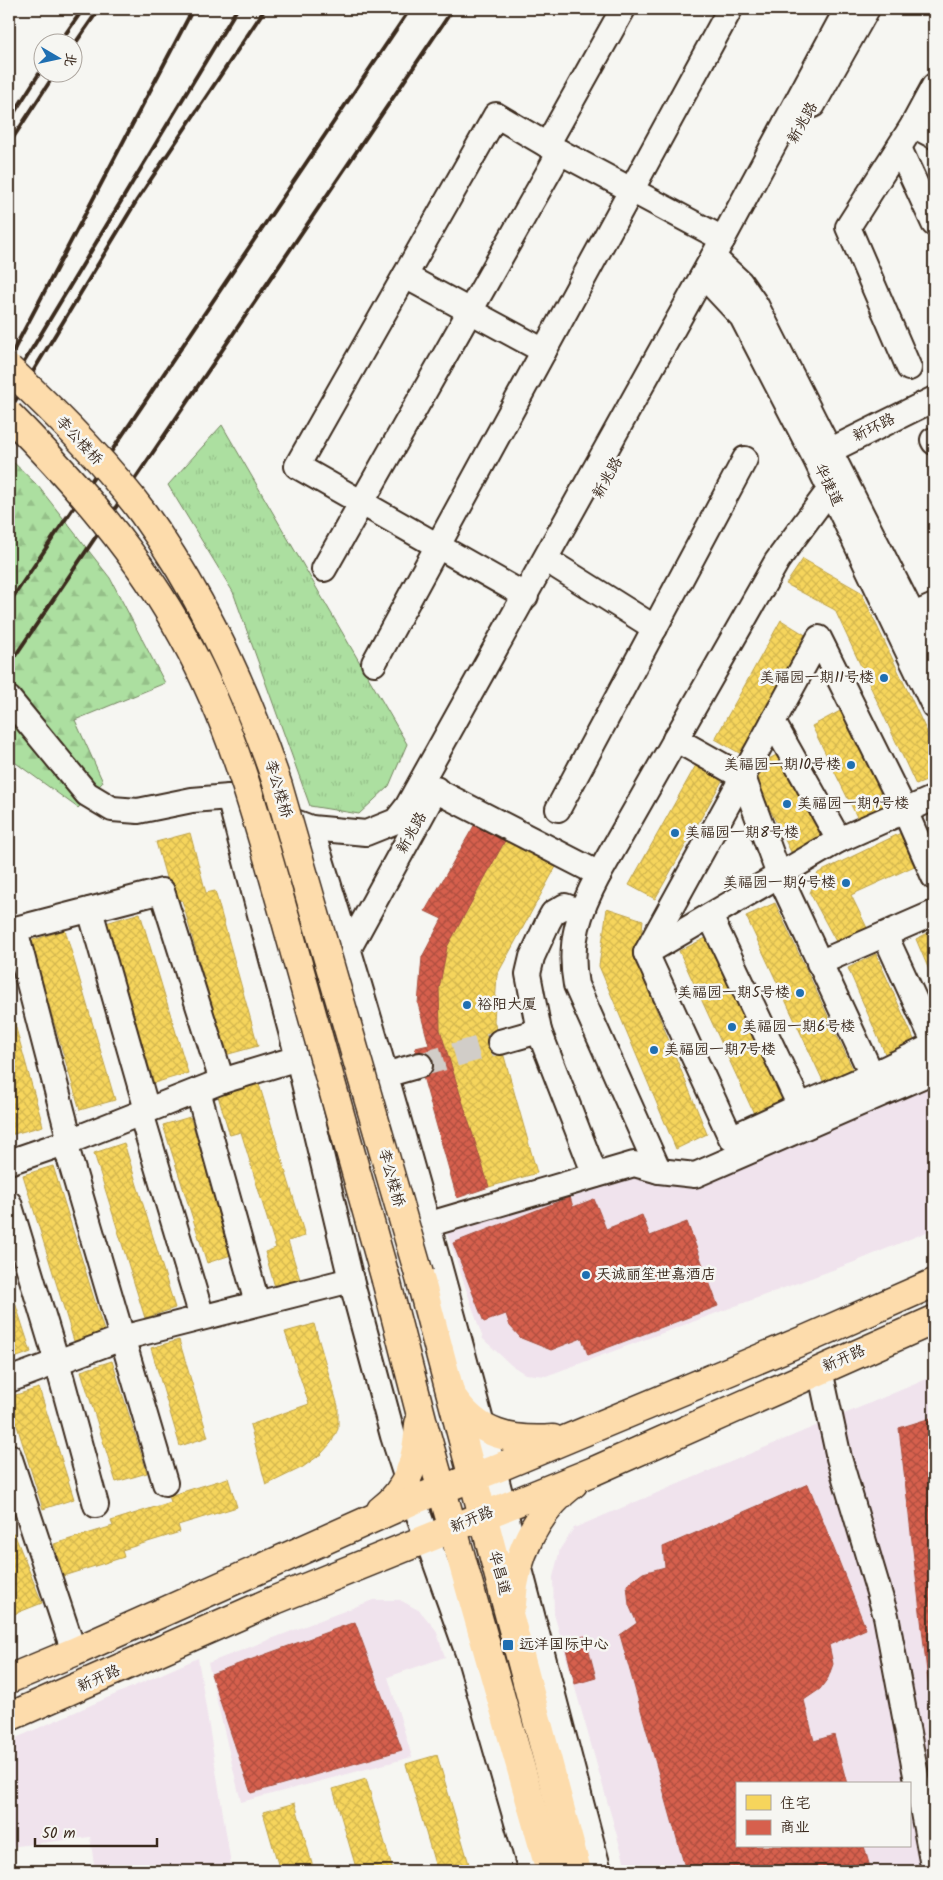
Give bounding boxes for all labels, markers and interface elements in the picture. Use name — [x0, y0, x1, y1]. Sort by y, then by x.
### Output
north arrow — [32, 32, 82, 82]
text: 北 — [58, 51, 82, 69]
street label: 新兆路 — [782, 97, 824, 149]
street label: 新环路 — [849, 407, 899, 449]
street label: 李公楼桥 — [50, 411, 108, 471]
street label: 新兆路 — [587, 452, 629, 504]
street label: 华捷道 — [807, 460, 849, 510]
place label: 美福园一期11号楼 — [760, 666, 874, 690]
marker: 美福园一期11号楼 — [878, 672, 890, 684]
place label: 美福园一期10号楼 — [724, 753, 841, 777]
street label: 李公楼桥 — [258, 757, 298, 821]
marker: 美福园一期10号楼 — [845, 759, 857, 771]
place label: 美福园一期9号楼 — [797, 792, 909, 816]
marker: 美福园一期9号楼 — [781, 798, 793, 810]
street label: 新兆路 — [391, 807, 433, 859]
place label: 美福园一期8号楼 — [685, 821, 799, 845]
marker: 美福园一期8号楼 — [669, 827, 681, 839]
place label: 美福园一期4号楼 — [723, 871, 836, 895]
marker: 美福园一期4号楼 — [840, 877, 852, 889]
place label: 美福园一期5号楼 — [677, 981, 790, 1005]
marker: 美福园一期5号楼 — [794, 987, 806, 999]
place label: 裕阳大厦 — [477, 993, 537, 1017]
marker: 裕阳大厦 — [461, 999, 473, 1011]
place label: 美福园一期6号楼 — [742, 1015, 855, 1039]
marker: 美福园一期6号楼 — [726, 1021, 738, 1033]
place label: 美福园一期7号楼 — [664, 1038, 776, 1062]
marker: 美福园一期7号楼 — [648, 1044, 660, 1056]
street label: 李公楼桥 — [371, 1146, 411, 1210]
place label: 天诚丽笙世嘉酒店 — [596, 1263, 716, 1287]
marker: 天诚丽笙世嘉酒店 — [580, 1269, 592, 1281]
street label: 新开路 — [819, 1339, 869, 1379]
street label: 新开路 — [447, 1500, 497, 1540]
street label: 华昌道 — [482, 1548, 516, 1598]
place label: 远洋国际中心 — [519, 1633, 609, 1657]
marker: 远洋国际中心 — [501, 1638, 515, 1652]
street label: 新开路 — [74, 1659, 124, 1699]
legend — [736, 1782, 910, 1848]
text: 住宅 — [780, 1792, 810, 1816]
scale bar — [35, 1815, 158, 1847]
text: 商业 — [780, 1816, 810, 1840]
text: 50 m — [42, 1822, 76, 1846]

